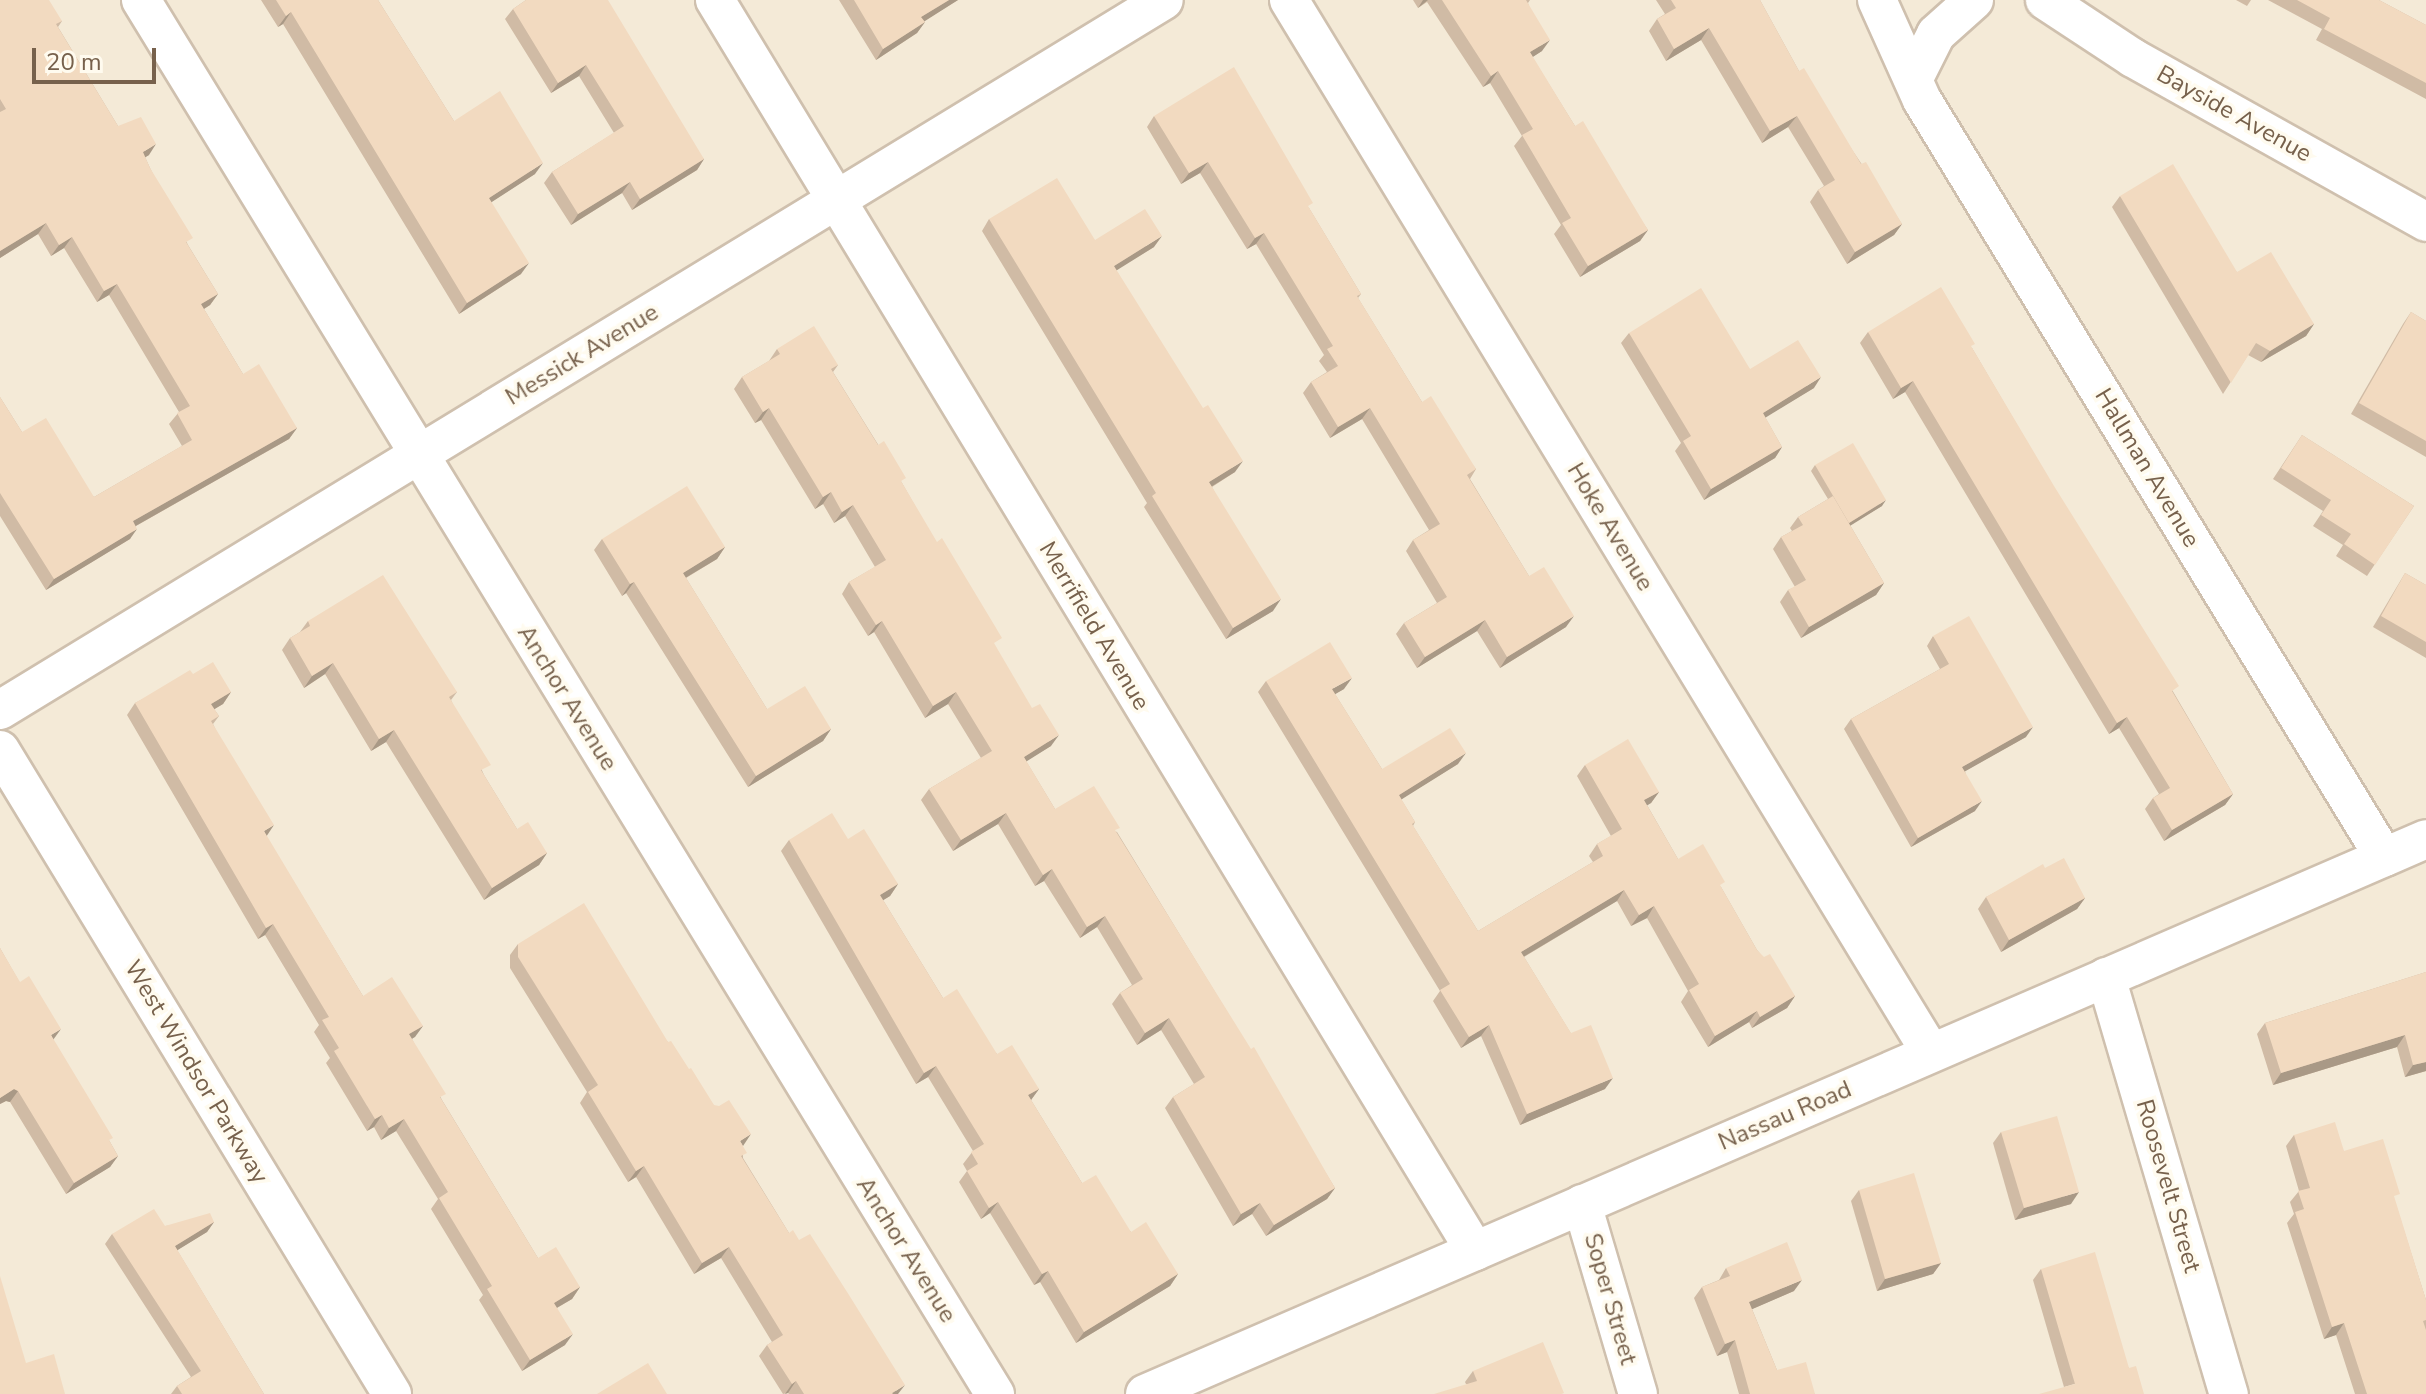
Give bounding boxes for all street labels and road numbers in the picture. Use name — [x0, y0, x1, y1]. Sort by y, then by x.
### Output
street label: Bayside Avenue — [2152, 60, 2316, 168]
street label: Messick Avenue — [500, 298, 664, 412]
street label: Hallman Avenue — [2088, 383, 2206, 553]
street label: Hoke Avenue — [1561, 458, 1659, 596]
street label: Merrifield Avenue — [1032, 537, 1156, 715]
street label: Anchor Avenue — [511, 620, 623, 776]
street label: West Windsor Parkway — [118, 955, 274, 1189]
street label: Nassau Road — [1714, 1075, 1856, 1157]
street label: Roosevelt Street — [2130, 1096, 2206, 1276]
street label: Anchor Avenue — [850, 1172, 962, 1328]
street label: Soper Street — [1578, 1230, 1642, 1368]

